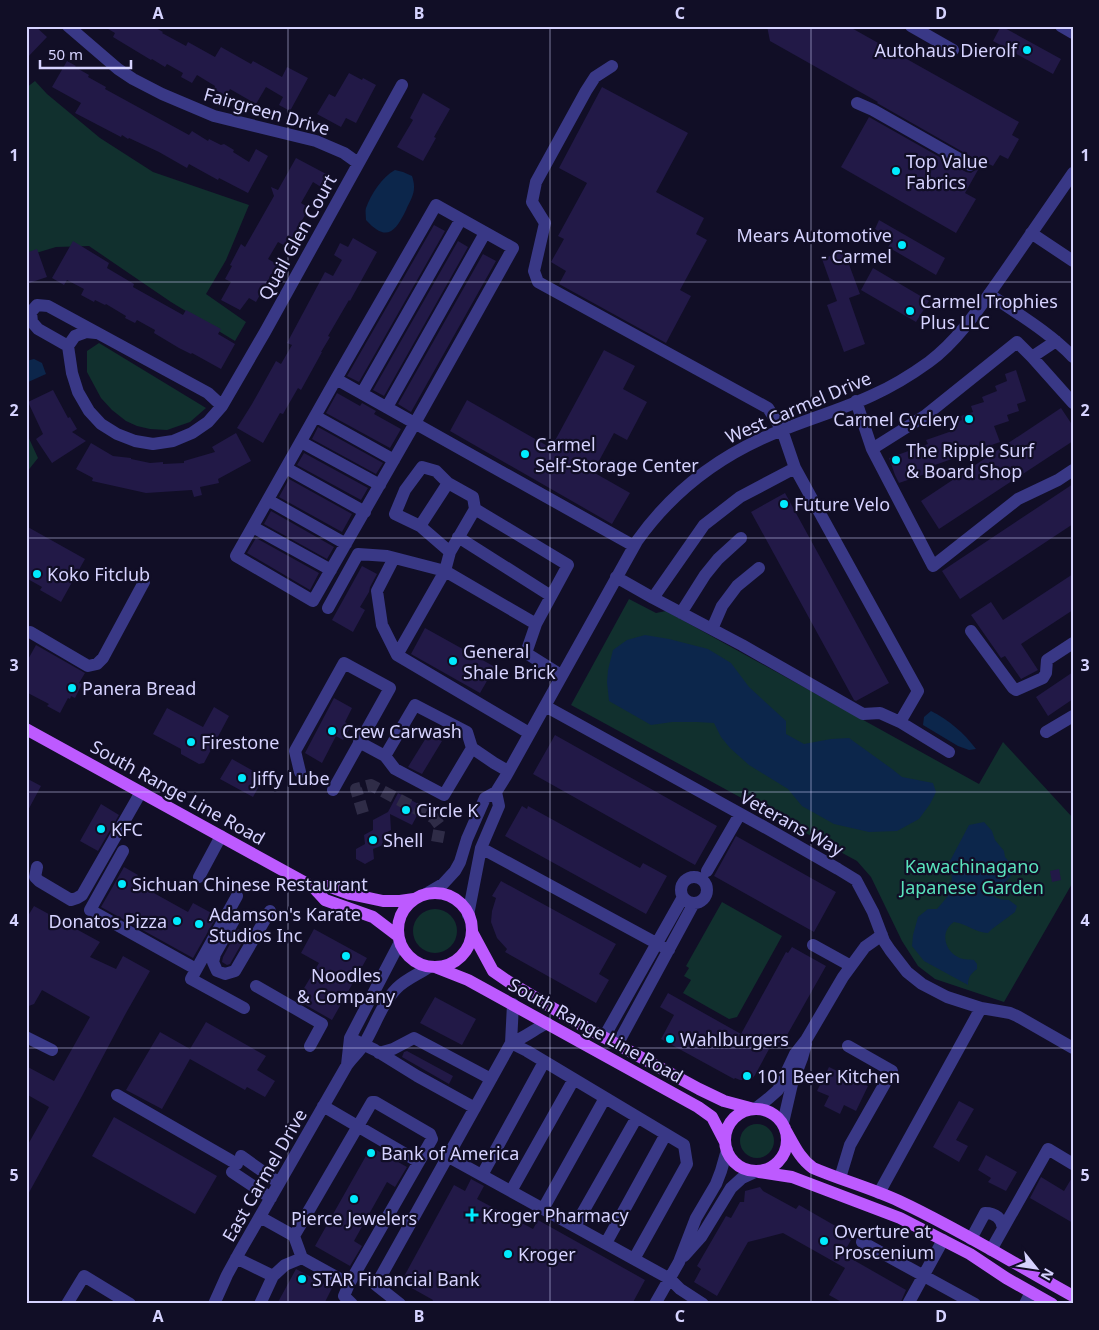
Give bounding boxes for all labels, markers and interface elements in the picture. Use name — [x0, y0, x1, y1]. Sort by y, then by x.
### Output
text: A — [152, 2, 164, 24]
text: B — [414, 2, 424, 24]
text: C — [675, 2, 685, 24]
text: D — [935, 2, 947, 24]
scale bar — [40, 38, 131, 70]
place label: Autohaus Dierolf — [875, 38, 1018, 62]
text: 50 m — [48, 44, 83, 64]
marker: Autohaus Dierolf — [1021, 44, 1033, 56]
street label: Fairgreen Drive — [201, 82, 333, 140]
text: 1 — [9, 144, 19, 166]
text: 1 — [1080, 144, 1090, 166]
place label: Top Value Fabrics — [906, 149, 988, 194]
marker: Top Value Fabrics — [890, 165, 902, 177]
street label: Quail Glen Court — [252, 169, 342, 304]
place label: Mears Automotive - Carmel — [737, 223, 892, 268]
marker: Mears Automotive - Carmel — [896, 239, 908, 251]
place label: Carmel Trophies Plus LLC — [920, 289, 1058, 334]
marker: Carmel Trophies Plus LLC — [904, 305, 916, 317]
street label: West Carmel Drive — [721, 365, 875, 449]
text: 2 — [9, 399, 19, 421]
text: 2 — [1080, 399, 1090, 421]
place label: Carmel Cyclery — [833, 407, 960, 431]
marker: Carmel Cyclery — [963, 413, 975, 425]
place label: Carmel Self-Storage Center — [535, 432, 699, 477]
place label: The Ripple Surf & Board Shop — [906, 438, 1035, 483]
marker: Carmel Self-Storage Center — [519, 448, 531, 460]
marker: The Ripple Surf & Board Shop — [890, 454, 902, 466]
place label: Future Velo — [794, 492, 890, 516]
marker: Future Velo — [778, 498, 790, 510]
place label: Koko Fitclub — [47, 562, 150, 586]
marker: Koko Fitclub — [31, 568, 43, 580]
place label: General Shale Brick — [463, 639, 556, 684]
text: 3 — [9, 654, 19, 676]
text: 3 — [1080, 654, 1090, 676]
marker: General Shale Brick — [447, 655, 459, 667]
place label: Panera Bread — [82, 676, 196, 700]
marker: Panera Bread — [66, 682, 78, 694]
place label: Crew Carwash — [342, 719, 462, 743]
marker: Crew Carwash — [326, 725, 338, 737]
place label: Firestone — [201, 730, 280, 754]
street label: South Range Line Road — [87, 734, 269, 850]
marker: Firestone — [185, 736, 197, 748]
place label: Jiffy Lube — [250, 766, 330, 790]
marker: Jiffy Lube — [236, 772, 248, 784]
street label: Veterans Way — [736, 785, 849, 862]
place label: Circle K — [416, 798, 479, 822]
marker: Circle K — [400, 804, 412, 816]
place label: KFC — [111, 817, 143, 841]
marker: KFC — [95, 823, 107, 835]
place label: Shell — [383, 828, 423, 852]
marker: Shell — [367, 834, 379, 846]
park label: Kawachinagano Japanese Garden — [898, 854, 1044, 899]
place label: Sichuan Chinese Restaurant — [132, 872, 368, 896]
marker: Sichuan Chinese Restaurant — [116, 878, 128, 890]
place label: Adamson's Karate Studios Inc — [209, 902, 361, 947]
text: 4 — [9, 909, 19, 931]
place label: Donatos Pizza — [49, 909, 167, 933]
text: 4 — [1080, 909, 1090, 931]
marker: Donatos Pizza — [171, 915, 183, 927]
marker: Adamson's Karate Studios Inc — [193, 918, 205, 930]
marker: Noodles & Company — [340, 950, 352, 962]
place label: Noodles & Company — [297, 963, 396, 1008]
street label: South Range Line Road — [505, 972, 687, 1088]
place label: Wahlburgers — [680, 1027, 789, 1051]
marker: Wahlburgers — [664, 1033, 676, 1045]
place label: 101 Beer Kitchen — [757, 1064, 900, 1088]
marker: 101 Beer Kitchen — [741, 1070, 753, 1082]
street label: East Carmel Drive — [216, 1104, 312, 1246]
place label: Bank of America — [381, 1141, 519, 1165]
marker: Bank of America — [365, 1147, 377, 1159]
text: 5 — [9, 1164, 19, 1186]
text: 5 — [1080, 1164, 1090, 1186]
marker: Pierce Jewelers — [348, 1193, 360, 1205]
place label: Kroger Pharmacy — [482, 1203, 630, 1227]
place label: Pierce Jewelers — [291, 1206, 417, 1230]
marker: Kroger Pharmacy — [466, 1209, 478, 1221]
place label: Overture at Proscenium — [834, 1219, 934, 1264]
marker: Overture at Proscenium — [818, 1235, 830, 1247]
place label: Kroger — [518, 1242, 576, 1266]
north arrow — [1012, 1242, 1062, 1292]
marker: Kroger — [502, 1248, 514, 1260]
text: N — [1037, 1265, 1059, 1284]
place label: STAR Financial Bank — [312, 1267, 480, 1291]
marker: STAR Financial Bank — [296, 1273, 308, 1285]
text: A — [152, 1305, 164, 1327]
text: B — [414, 1305, 424, 1327]
text: C — [675, 1305, 685, 1327]
text: D — [935, 1305, 947, 1327]

